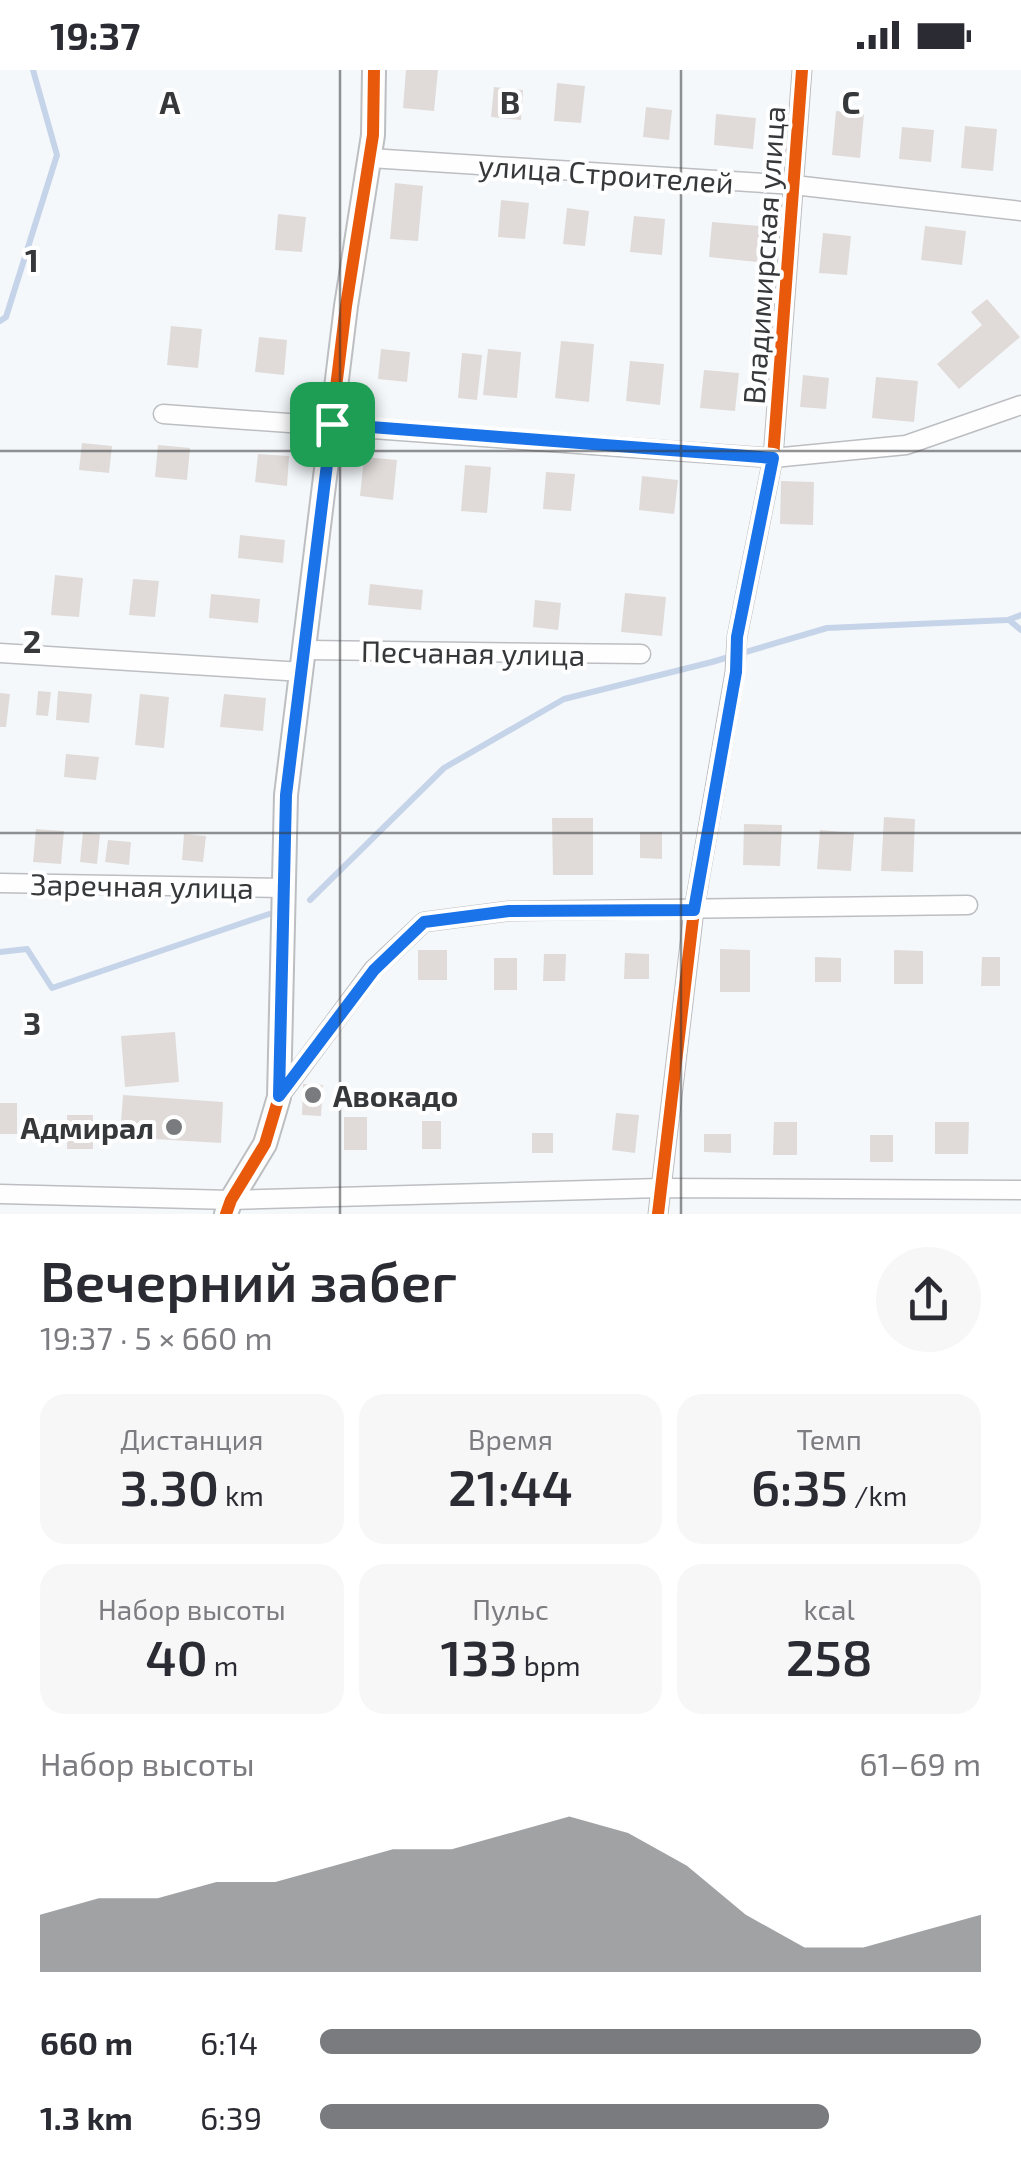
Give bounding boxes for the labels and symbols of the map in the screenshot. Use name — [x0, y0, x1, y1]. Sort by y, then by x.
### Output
text: A — [160, 82, 181, 120]
text: B — [500, 82, 520, 120]
text: C — [842, 82, 860, 120]
street label: Владимирская улица — [735, 105, 792, 405]
street label: улица Строителей — [477, 146, 735, 201]
text: 1 — [25, 240, 39, 278]
pin — [290, 382, 375, 467]
text: 2 — [23, 621, 41, 659]
street label: Песчаная улица — [361, 632, 585, 673]
street label: Заречная улица — [30, 865, 254, 906]
text: 3 — [23, 1003, 41, 1041]
place label: Авокадо — [333, 1077, 458, 1113]
marker: Авокадо — [302, 1084, 324, 1106]
place label: Адмирал — [21, 1109, 154, 1145]
marker: Адмирал — [163, 1116, 185, 1138]

